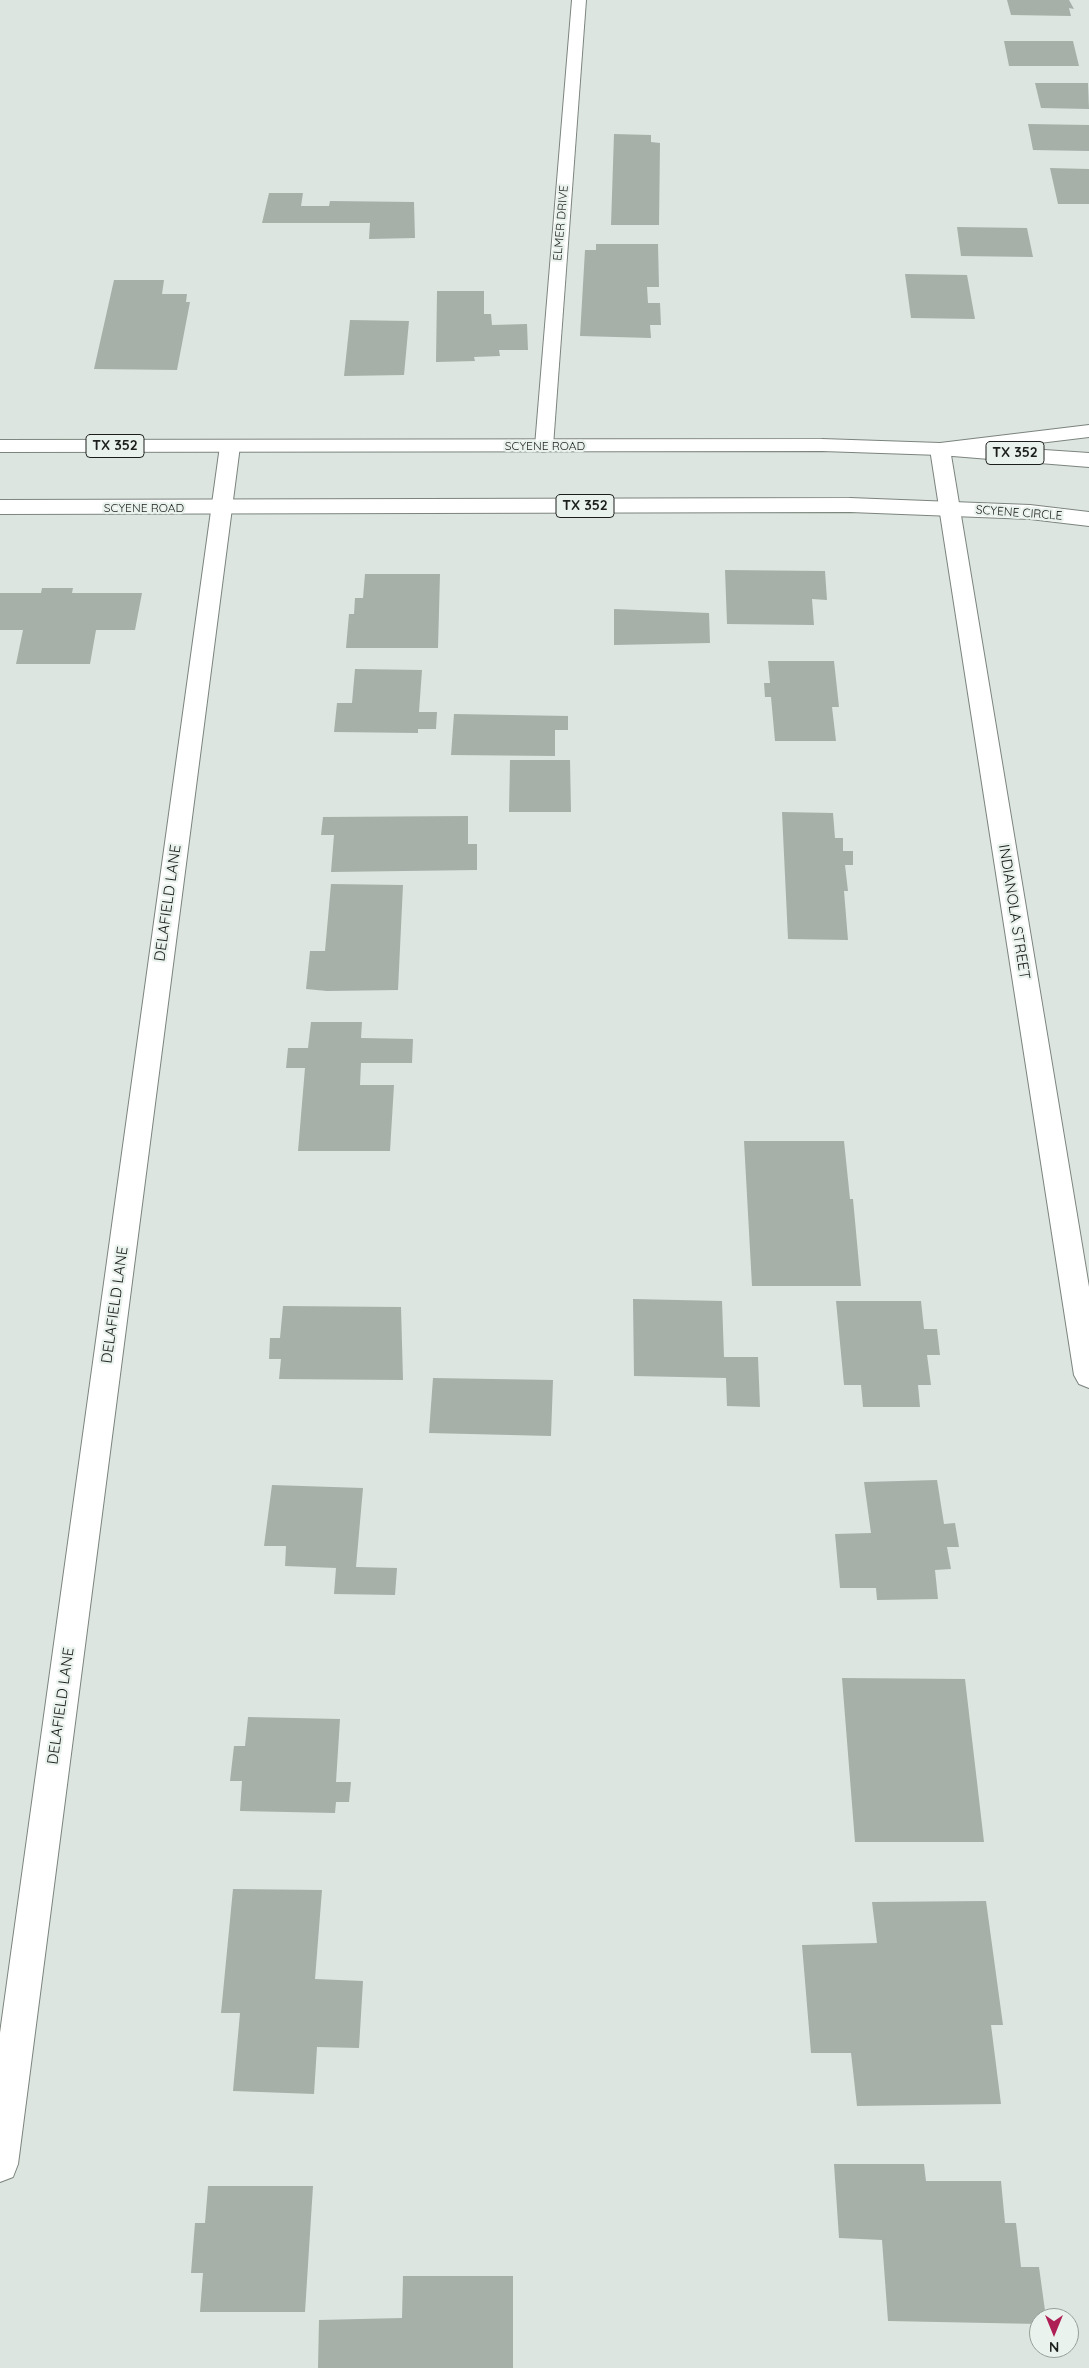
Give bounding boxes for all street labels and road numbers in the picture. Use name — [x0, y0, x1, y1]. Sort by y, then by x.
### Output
street label: ELMER DRIVE — [551, 185, 571, 261]
road number: TX 352 — [86, 434, 144, 458]
street label: SCYENE ROAD — [505, 439, 585, 453]
road number: TX 352 — [986, 442, 1044, 464]
road number: TX 352 — [556, 494, 614, 518]
street label: SCYENE ROAD — [104, 501, 184, 515]
street label: SCYENE CIRCLE — [975, 503, 1063, 523]
street label: DELAFIELD LANE — [151, 843, 185, 963]
street label: INDIANOLA STREET — [994, 843, 1034, 981]
street label: DELAFIELD LANE — [98, 1245, 132, 1365]
street label: DELAFIELD LANE — [44, 1646, 78, 1766]

